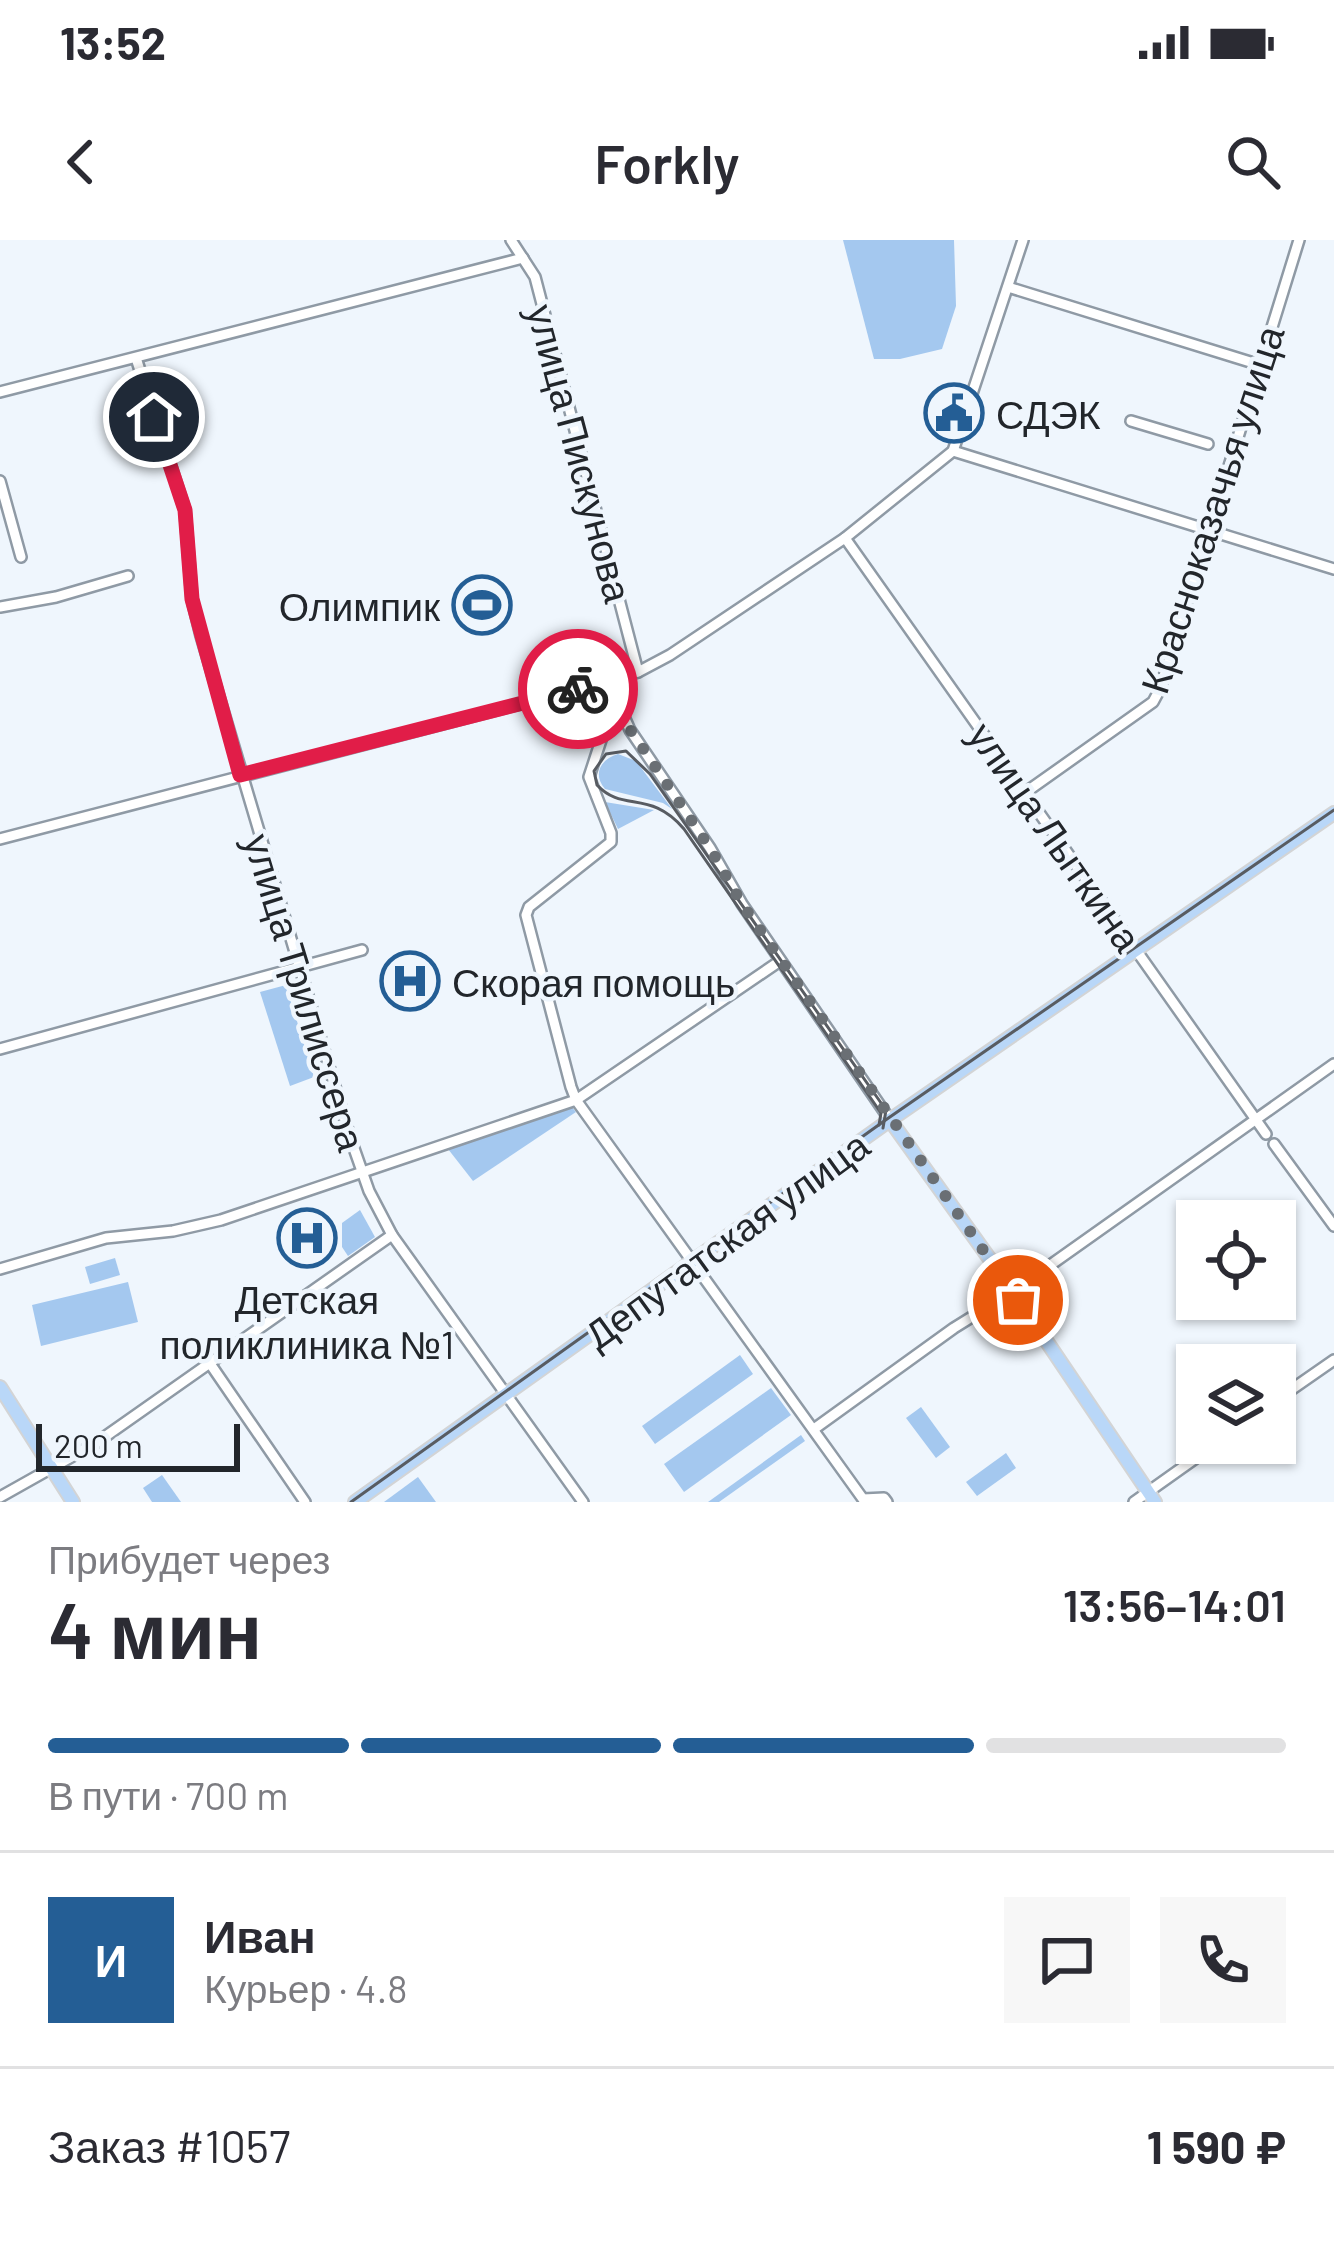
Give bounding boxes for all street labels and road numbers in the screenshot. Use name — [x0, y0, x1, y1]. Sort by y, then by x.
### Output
street label: улица Пискунова — [519, 299, 643, 607]
street label: Красноказачья улица — [1129, 319, 1293, 699]
street label: улица Лыткина — [960, 713, 1152, 960]
street label: улица Трилиссера — [235, 828, 377, 1156]
street label: Депутатская улица — [575, 1120, 877, 1358]

